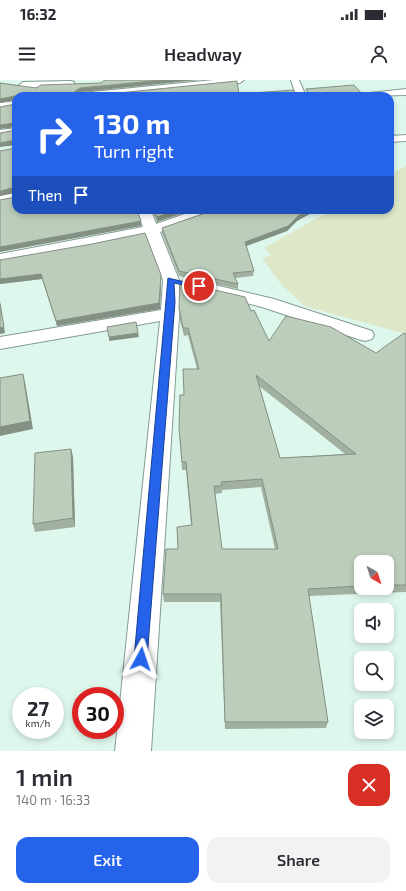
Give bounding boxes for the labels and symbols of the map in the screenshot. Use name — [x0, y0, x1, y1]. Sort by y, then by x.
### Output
pin — [182, 269, 216, 303]
north arrow — [354, 555, 394, 595]
position arrow — [120, 638, 162, 680]
speed limit sign: 30 — [72, 687, 124, 739]

